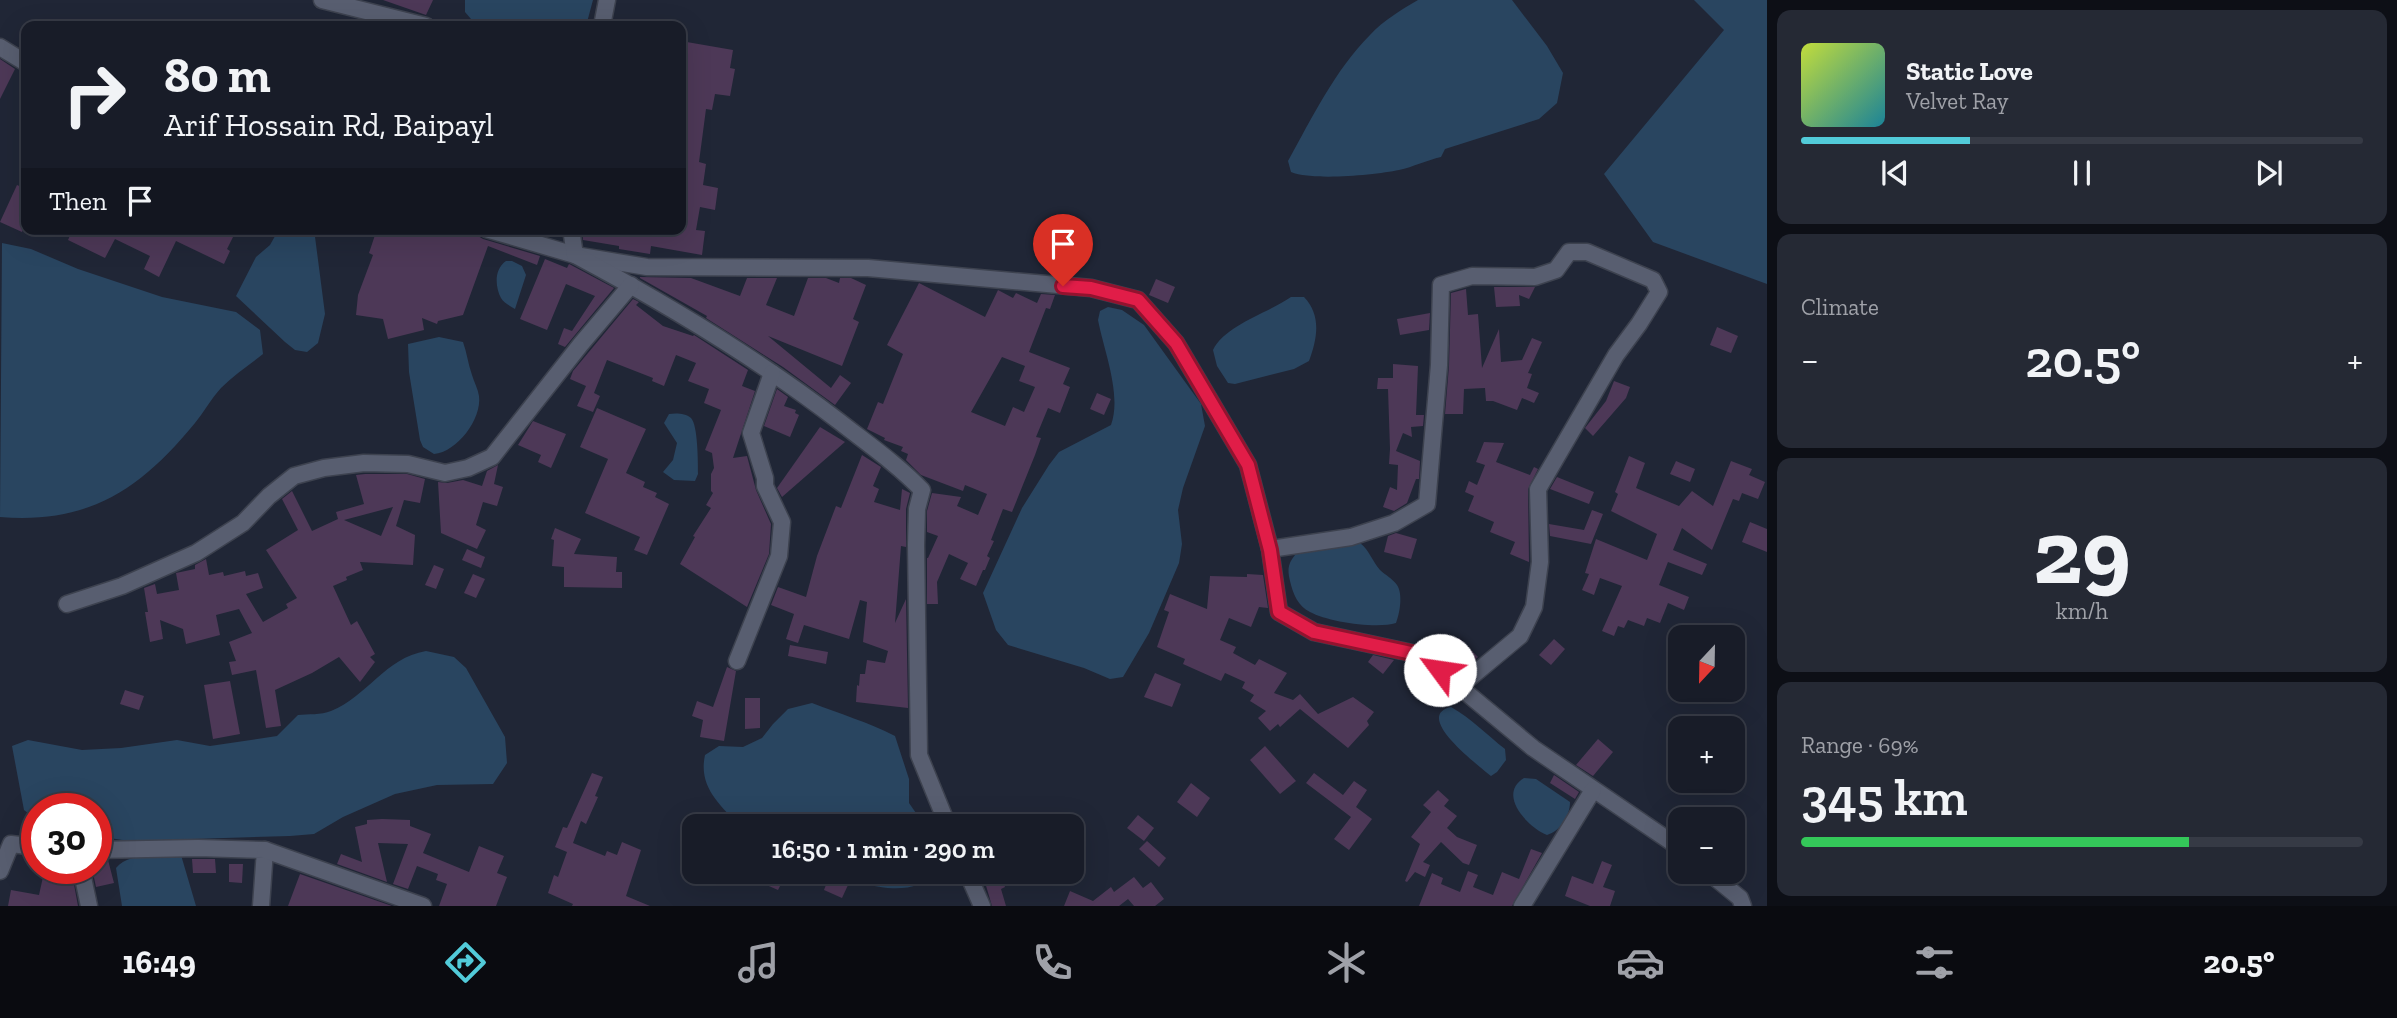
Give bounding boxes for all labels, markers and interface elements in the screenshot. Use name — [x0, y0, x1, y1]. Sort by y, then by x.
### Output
text: 80 m — [164, 46, 271, 105]
icon: right — [49, 49, 140, 140]
text: Static Love — [1906, 55, 2033, 87]
text: Velvet Ray — [1906, 87, 2008, 115]
text: Arif Hossain Rd, Baipayl — [164, 106, 494, 144]
icon: previous — [1876, 154, 1914, 192]
icon: pause — [2063, 154, 2101, 192]
icon: next — [2250, 154, 2288, 192]
icon: arrive — [121, 182, 159, 220]
text: Then — [49, 185, 107, 217]
pin — [1033, 214, 1093, 286]
icon: arrive — [1044, 225, 1082, 263]
text: Climate — [1801, 293, 1879, 321]
text: 20.5° — [2025, 328, 2141, 390]
text: − — [1801, 337, 1819, 383]
text: + — [2347, 337, 2363, 383]
text: 29 — [2033, 497, 2131, 606]
text: km/h — [2056, 597, 2108, 625]
north arrow — [1668, 625, 1745, 702]
map controls — [1668, 625, 1745, 884]
position arrow — [1403, 633, 1477, 707]
button: + — [1668, 716, 1745, 793]
text: Range · 69% — [1801, 731, 1919, 759]
text: 345 km — [1801, 766, 1968, 828]
speed limit sign: 30 — [21, 793, 112, 884]
button: − — [1668, 807, 1745, 884]
text: 16:50 · 1 min · 290 m — [771, 833, 995, 865]
icon: directions — [441, 938, 490, 987]
icon: music — [734, 938, 783, 987]
icon: phone — [1028, 938, 1077, 987]
icon: climate — [1322, 938, 1371, 987]
icon: car — [1616, 938, 1665, 987]
icon: filters — [1910, 938, 1959, 987]
text: 16:49 — [122, 943, 196, 981]
text: 20.5° — [2203, 943, 2275, 981]

